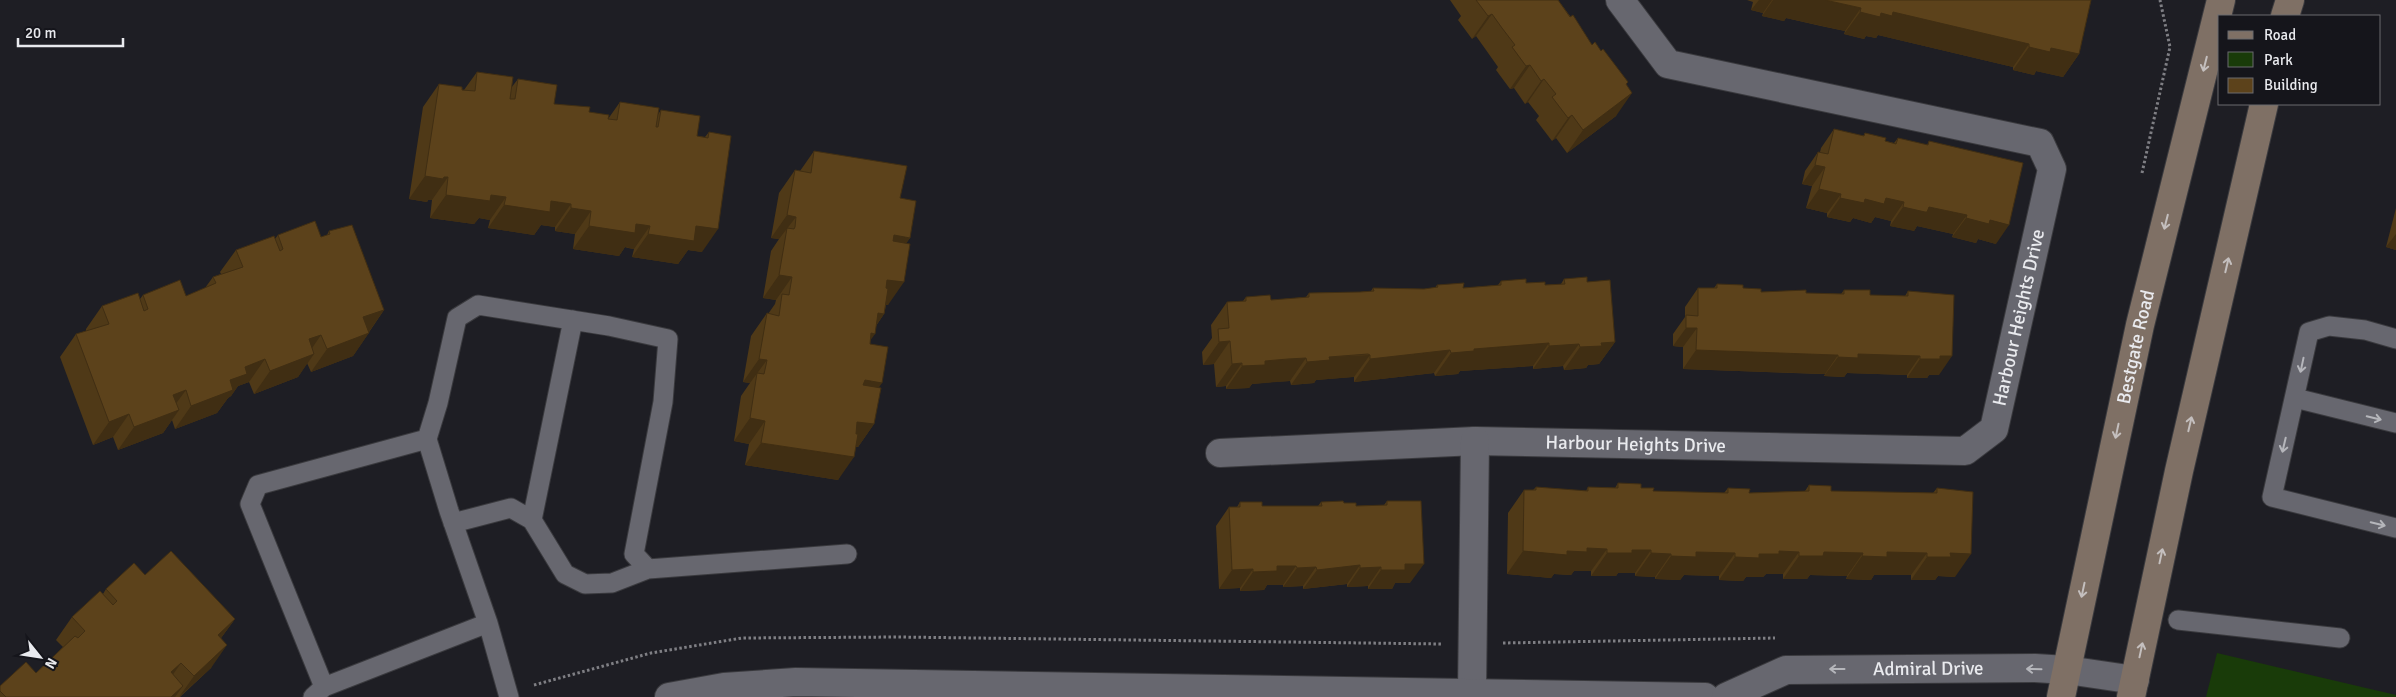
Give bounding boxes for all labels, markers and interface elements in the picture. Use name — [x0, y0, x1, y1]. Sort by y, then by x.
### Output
scale bar — [18, 15, 122, 47]
legend — [2218, 15, 2381, 105]
text: 20 m — [25, 24, 56, 42]
text: Road — [2264, 26, 2296, 44]
text: Park — [2264, 51, 2293, 69]
one-way arrow — [2200, 56, 2209, 72]
text: Building — [2264, 76, 2318, 94]
one-way arrow — [2160, 213, 2170, 229]
street label: Harbour Heights Drive — [1987, 227, 2050, 408]
one-way arrow — [2223, 258, 2232, 274]
street label: Bestgate Road — [2112, 287, 2160, 406]
one-way arrow — [2297, 357, 2307, 373]
one-way arrow — [2366, 414, 2382, 423]
one-way arrow — [2186, 416, 2195, 432]
one-way arrow — [2112, 423, 2121, 439]
street label: Harbour Heights Drive — [1545, 430, 1726, 458]
one-way arrow — [2279, 437, 2288, 453]
one-way arrow — [2369, 519, 2385, 529]
one-way arrow — [2157, 548, 2166, 564]
one-way arrow — [2078, 582, 2087, 598]
north arrow — [15, 632, 65, 682]
one-way arrow — [2137, 643, 2146, 659]
text: N — [41, 655, 61, 672]
street label: Admiral Drive — [1873, 656, 1984, 681]
one-way arrow — [1829, 664, 1845, 674]
one-way arrow — [2026, 664, 2042, 673]

